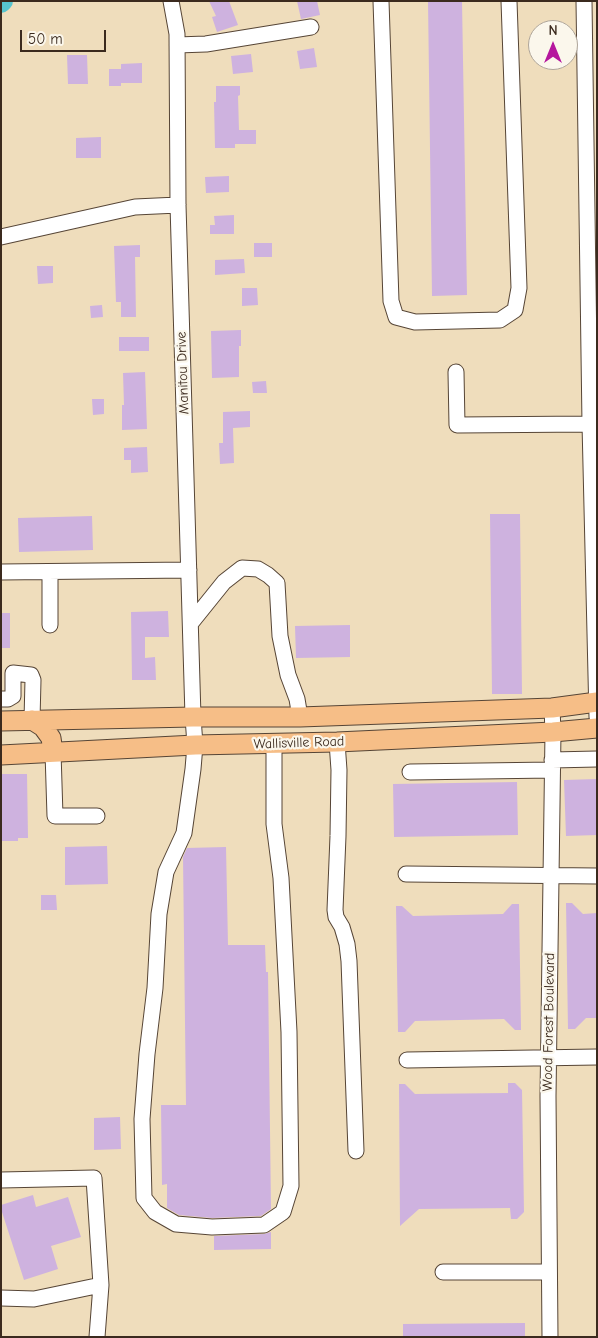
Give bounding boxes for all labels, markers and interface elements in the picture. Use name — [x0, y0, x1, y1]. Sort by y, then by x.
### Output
scale bar — [22, 20, 109, 52]
north arrow — [528, 20, 578, 70]
text: N — [548, 22, 558, 39]
text: 50 m — [28, 30, 63, 48]
street label: Manitou Drive — [173, 331, 193, 415]
street label: Wallisville Road — [253, 733, 345, 753]
street label: Wood Forest Boulevard — [539, 953, 559, 1091]

